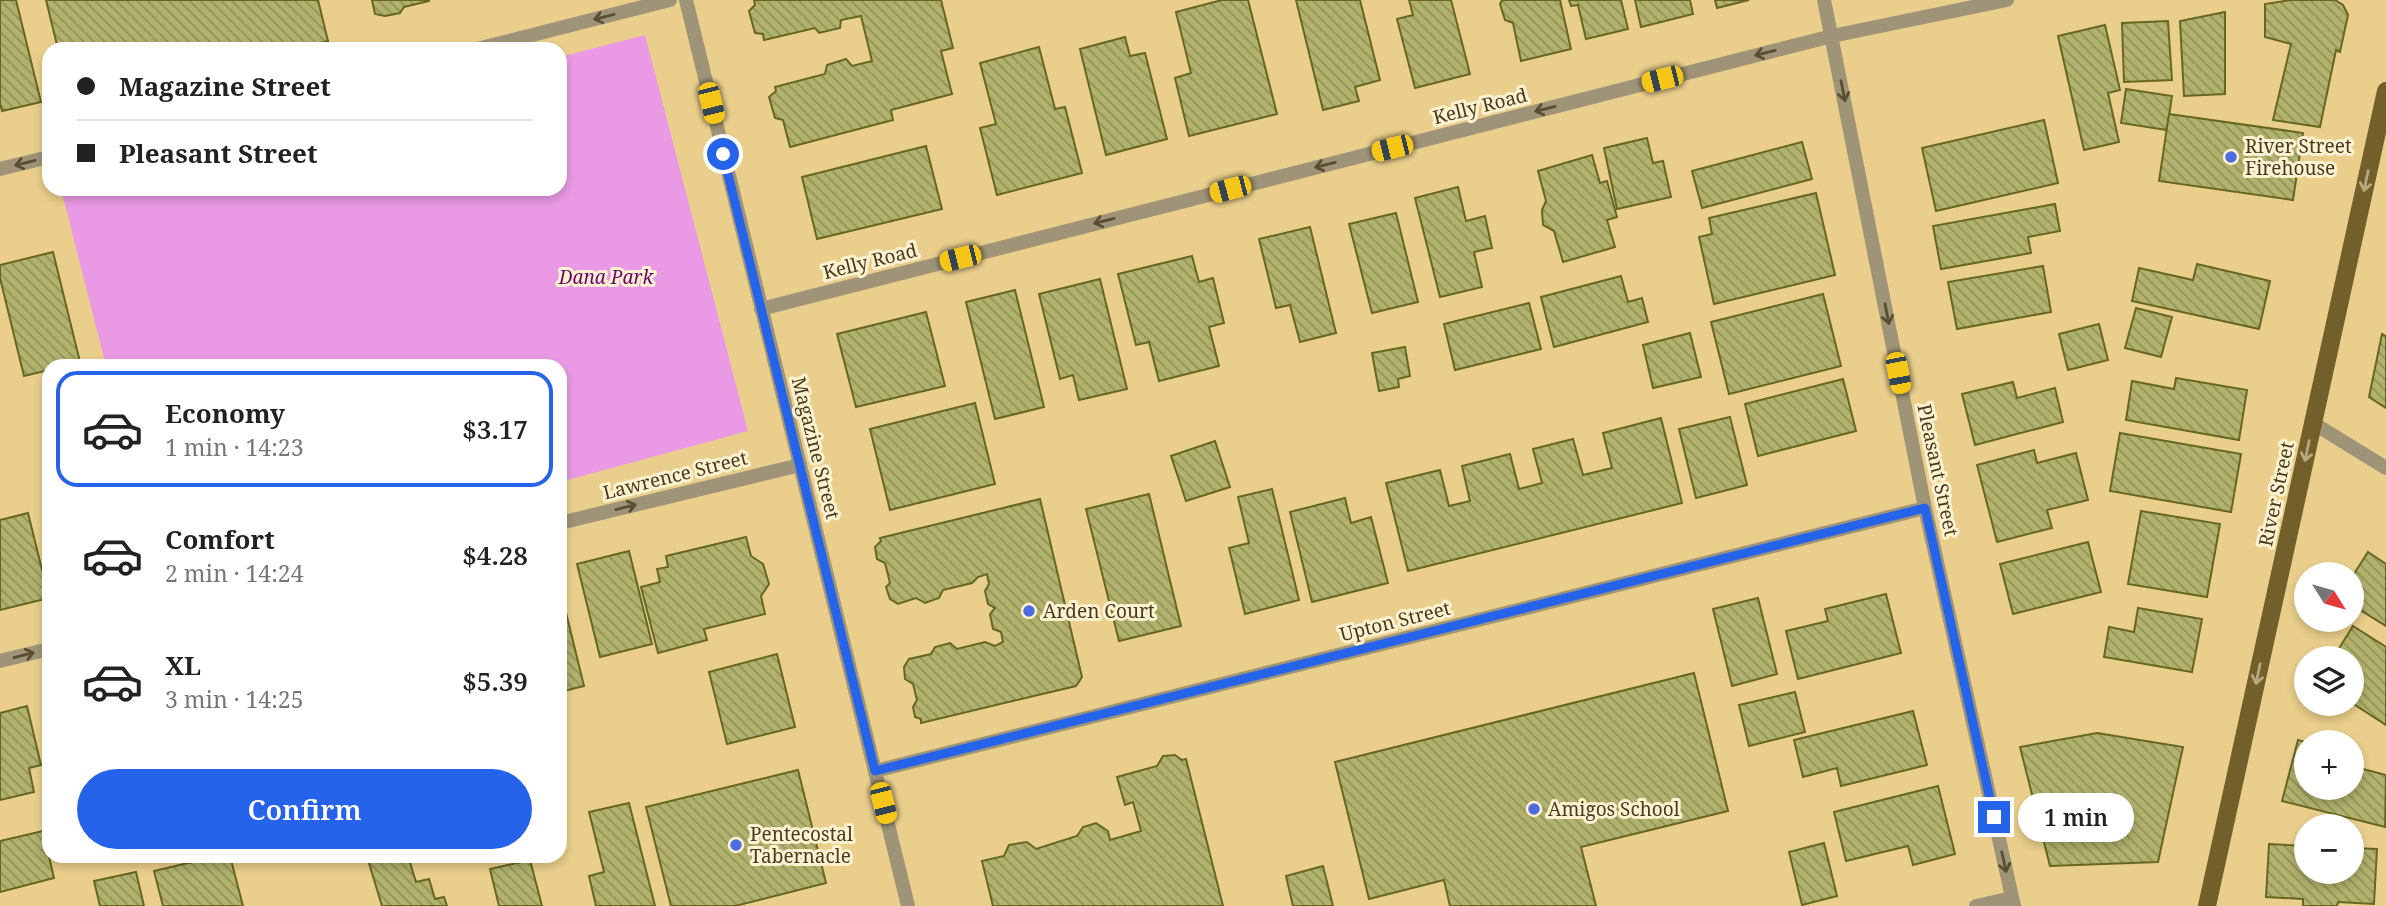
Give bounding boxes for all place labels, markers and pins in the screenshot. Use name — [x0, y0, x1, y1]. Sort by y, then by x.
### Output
place label: River Street Firehouse — [2245, 133, 2352, 181]
marker: River Street Firehouse — [2223, 149, 2239, 165]
place label: Arden Court — [1043, 598, 1155, 624]
marker: Arden Court — [1021, 603, 1037, 619]
place label: Amigos School — [1548, 796, 1680, 822]
marker: Amigos School — [1526, 801, 1542, 817]
place label: Pentecostal Tabernacle — [750, 821, 853, 869]
marker: Pentecostal Tabernacle — [728, 837, 744, 853]

